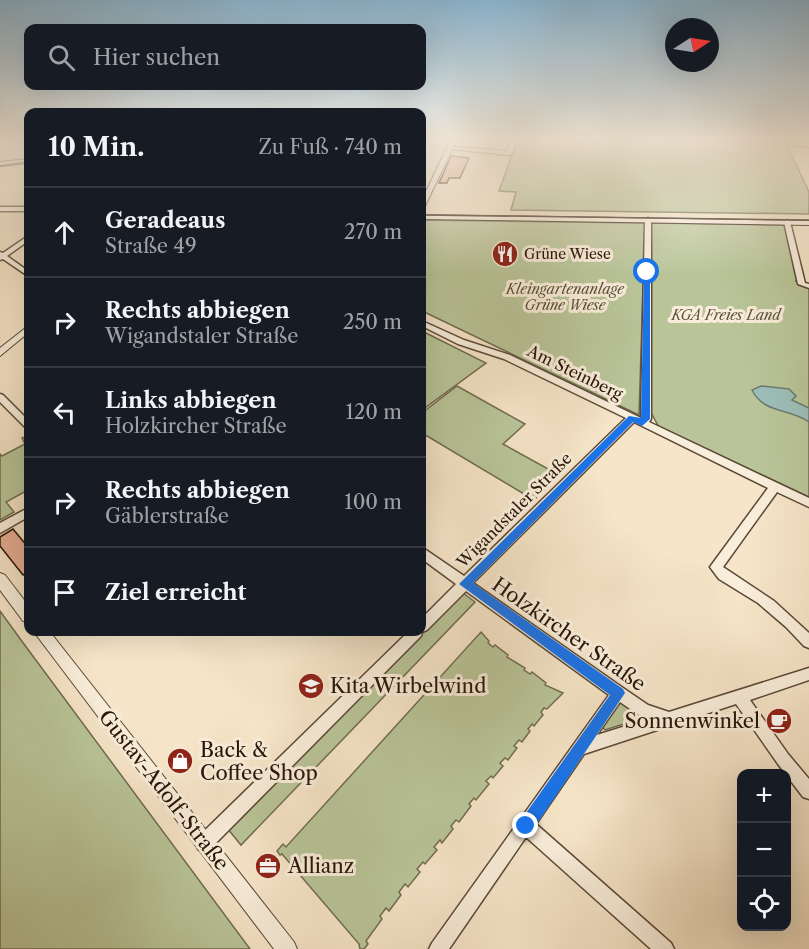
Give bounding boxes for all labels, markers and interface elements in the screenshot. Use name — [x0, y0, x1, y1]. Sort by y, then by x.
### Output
north arrow — [665, 18, 719, 72]
search box — [24, 24, 426, 90]
icon: search — [45, 41, 78, 74]
text: Hier suchen — [93, 44, 220, 71]
text: 10 Min. — [48, 131, 144, 163]
text: Zu Fuß · 740 m — [258, 135, 402, 159]
text: Geradeaus — [105, 207, 225, 234]
icon: ahead — [48, 216, 81, 249]
text: 270 m — [344, 220, 402, 244]
text: Straße 49 — [105, 234, 197, 258]
restaurant icon: Grüne Wiese — [490, 239, 520, 269]
place label: Grüne Wiese — [524, 245, 611, 263]
route start — [633, 258, 659, 284]
park label: Kleingartenanlage Grüne Wiese — [505, 280, 625, 314]
text: Rechts abbiegen — [105, 297, 290, 324]
icon: right — [48, 306, 81, 339]
park label: KGA Freies Land — [670, 306, 782, 324]
text: 250 m — [343, 310, 402, 334]
text: Wigandstaler Straße — [105, 324, 298, 348]
street label: Am Steinberg — [523, 340, 627, 404]
text: Links abbiegen — [105, 387, 277, 414]
icon: left — [48, 396, 81, 429]
text: 120 m — [345, 400, 402, 424]
text: Holzkircher Straße — [105, 414, 287, 438]
street label: Wigandstaler Straße — [452, 448, 576, 572]
text: Rechts abbiegen — [105, 477, 290, 504]
icon: right — [48, 486, 81, 519]
text: 100 m — [344, 490, 402, 514]
text: Gäblerstraße — [105, 504, 229, 528]
street label: Holzkircher Straße — [488, 572, 650, 696]
icon: arrive — [48, 576, 81, 609]
text: Ziel erreicht — [105, 579, 246, 606]
school or university icon: Kita Wirbelwind — [296, 671, 326, 701]
place label: Kita Wirbelwind — [330, 674, 486, 698]
street label: Gustav-Adolf-Straße — [94, 705, 234, 875]
cafe icon: Sonnenwinkel — [764, 706, 794, 736]
place label: Sonnenwinkel — [624, 709, 760, 733]
place label: Back & Coffee Shop — [200, 738, 318, 785]
shop icon: Back & Coffee Shop — [165, 746, 195, 776]
map controls — [737, 769, 791, 931]
button: + — [737, 769, 791, 823]
route end — [512, 812, 538, 838]
button: − — [737, 823, 791, 877]
office icon: Allianz — [253, 851, 283, 881]
place label: Allianz — [287, 854, 354, 878]
button: locate — [737, 877, 791, 931]

